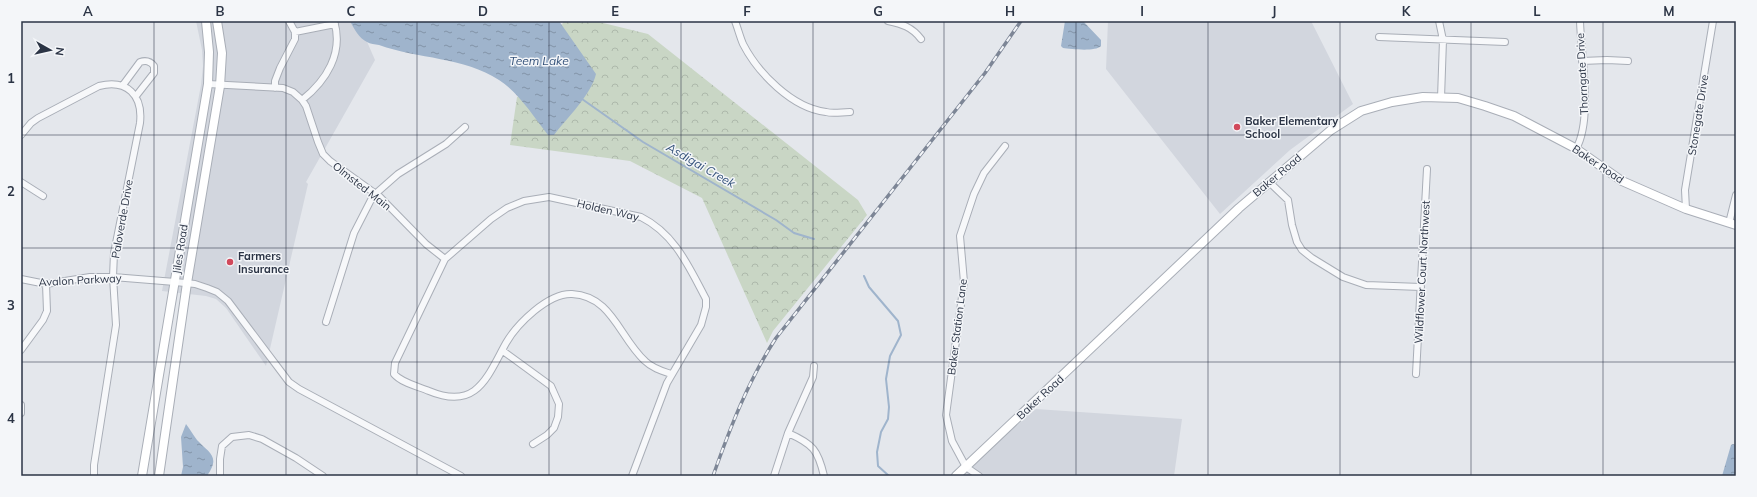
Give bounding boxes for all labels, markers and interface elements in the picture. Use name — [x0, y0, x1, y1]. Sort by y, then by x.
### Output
text: A — [83, 3, 93, 19]
text: B — [216, 3, 225, 19]
text: C — [347, 3, 356, 19]
text: D — [478, 3, 488, 19]
text: E — [611, 3, 619, 19]
text: F — [743, 3, 751, 19]
text: G — [873, 3, 883, 19]
text: H — [1005, 3, 1015, 19]
text: I — [1140, 3, 1144, 19]
text: J — [1272, 3, 1276, 19]
text: K — [1402, 3, 1412, 19]
text: L — [1533, 3, 1541, 19]
text: M — [1663, 3, 1675, 19]
north arrow — [30, 30, 70, 70]
street label: Thorngate Drive — [1573, 33, 1591, 115]
text: N — [52, 46, 67, 56]
water label: Teem Lake — [509, 53, 569, 68]
text: 1 — [7, 70, 15, 86]
street label: Stonegate Drive — [1685, 73, 1711, 156]
place label: Baker Elementary School — [1245, 114, 1338, 141]
marker: Baker Elementary School — [1232, 122, 1242, 132]
water label: Asdigai Creek — [663, 139, 739, 191]
street label: Baker Road — [1569, 142, 1627, 186]
street label: Baker Road — [1250, 151, 1304, 199]
street label: Olmsted Main — [330, 159, 394, 213]
street label: Paloverde Drive — [108, 178, 136, 260]
text: 2 — [7, 183, 15, 199]
street label: Holden Way — [576, 196, 641, 224]
street label: Wildflower Court Northwest — [1411, 200, 1433, 344]
street label: Jiles Road — [169, 223, 191, 275]
place label: Farmers Insurance — [238, 249, 289, 276]
marker: Farmers Insurance — [225, 257, 235, 267]
street label: Avalon Parkway — [38, 271, 122, 289]
street label: Baker Station Lane — [944, 278, 970, 376]
text: 3 — [7, 297, 15, 313]
street label: Baker Road — [1013, 372, 1067, 422]
text: 4 — [7, 410, 15, 426]

